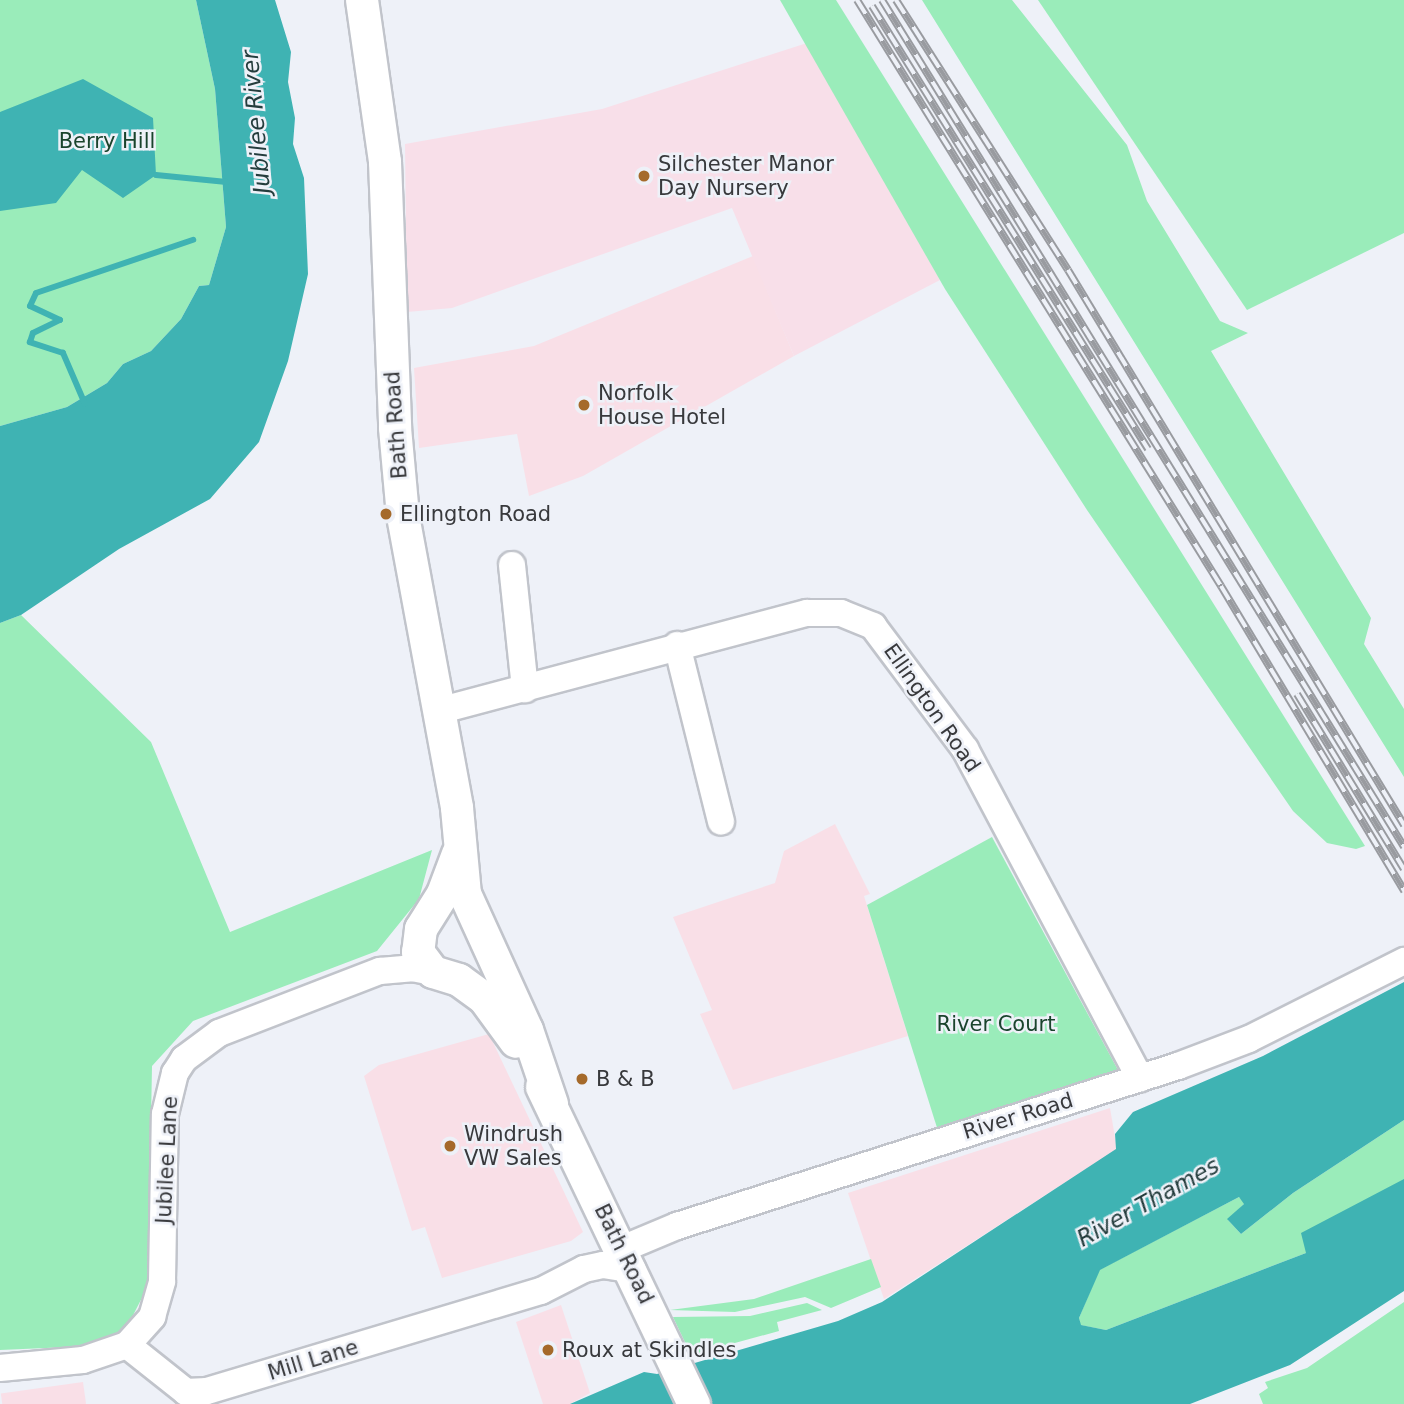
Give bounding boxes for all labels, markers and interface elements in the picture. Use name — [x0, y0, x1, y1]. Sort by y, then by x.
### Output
water label: Jubilee River — [236, 49, 276, 195]
park label: Berry Hill — [59, 128, 155, 154]
place label: Silchester Manor Day Nursery — [658, 151, 834, 201]
marker: Silchester Manor Day Nursery — [636, 168, 652, 184]
street label: Bath Road — [380, 370, 412, 480]
place label: Norfolk House Hotel — [598, 380, 726, 430]
marker: Norfolk House Hotel — [576, 397, 592, 413]
place label: Ellington Road — [400, 501, 551, 527]
marker: Ellington Road — [378, 506, 394, 522]
street label: Ellington Road — [878, 639, 986, 777]
park label: River Court — [937, 1011, 1055, 1037]
place label: B & B — [596, 1066, 655, 1092]
marker: B & B — [574, 1071, 590, 1087]
street label: River Road — [960, 1087, 1076, 1145]
street label: Jubilee Lane — [151, 1096, 183, 1224]
place label: Windrush VW Sales — [464, 1121, 563, 1171]
marker: Windrush VW Sales — [442, 1138, 458, 1154]
water label: River Thames — [1072, 1152, 1224, 1252]
street label: Bath Road — [589, 1200, 659, 1308]
street label: Mill Lane — [265, 1334, 361, 1386]
place label: Roux at Skindles — [562, 1337, 736, 1363]
marker: Roux at Skindles — [540, 1342, 556, 1358]

